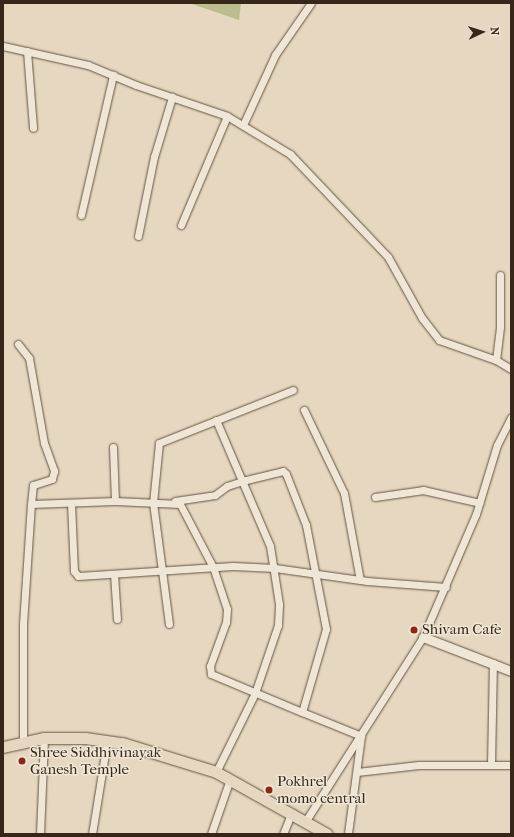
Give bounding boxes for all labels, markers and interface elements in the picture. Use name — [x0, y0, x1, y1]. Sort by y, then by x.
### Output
north arrow — [462, 12, 502, 52]
text: N — [488, 26, 501, 36]
place label: Shivam Cafe — [422, 621, 502, 639]
marker: Shivam Cafe — [409, 625, 419, 635]
place label: Shree Siddhivinayak Ganesh Temple — [30, 743, 161, 778]
marker: Shree Siddhivinayak Ganesh Temple — [17, 756, 27, 766]
place label: Pokhrel momo central — [277, 772, 366, 807]
marker: Pokhrel momo central — [264, 785, 274, 795]

